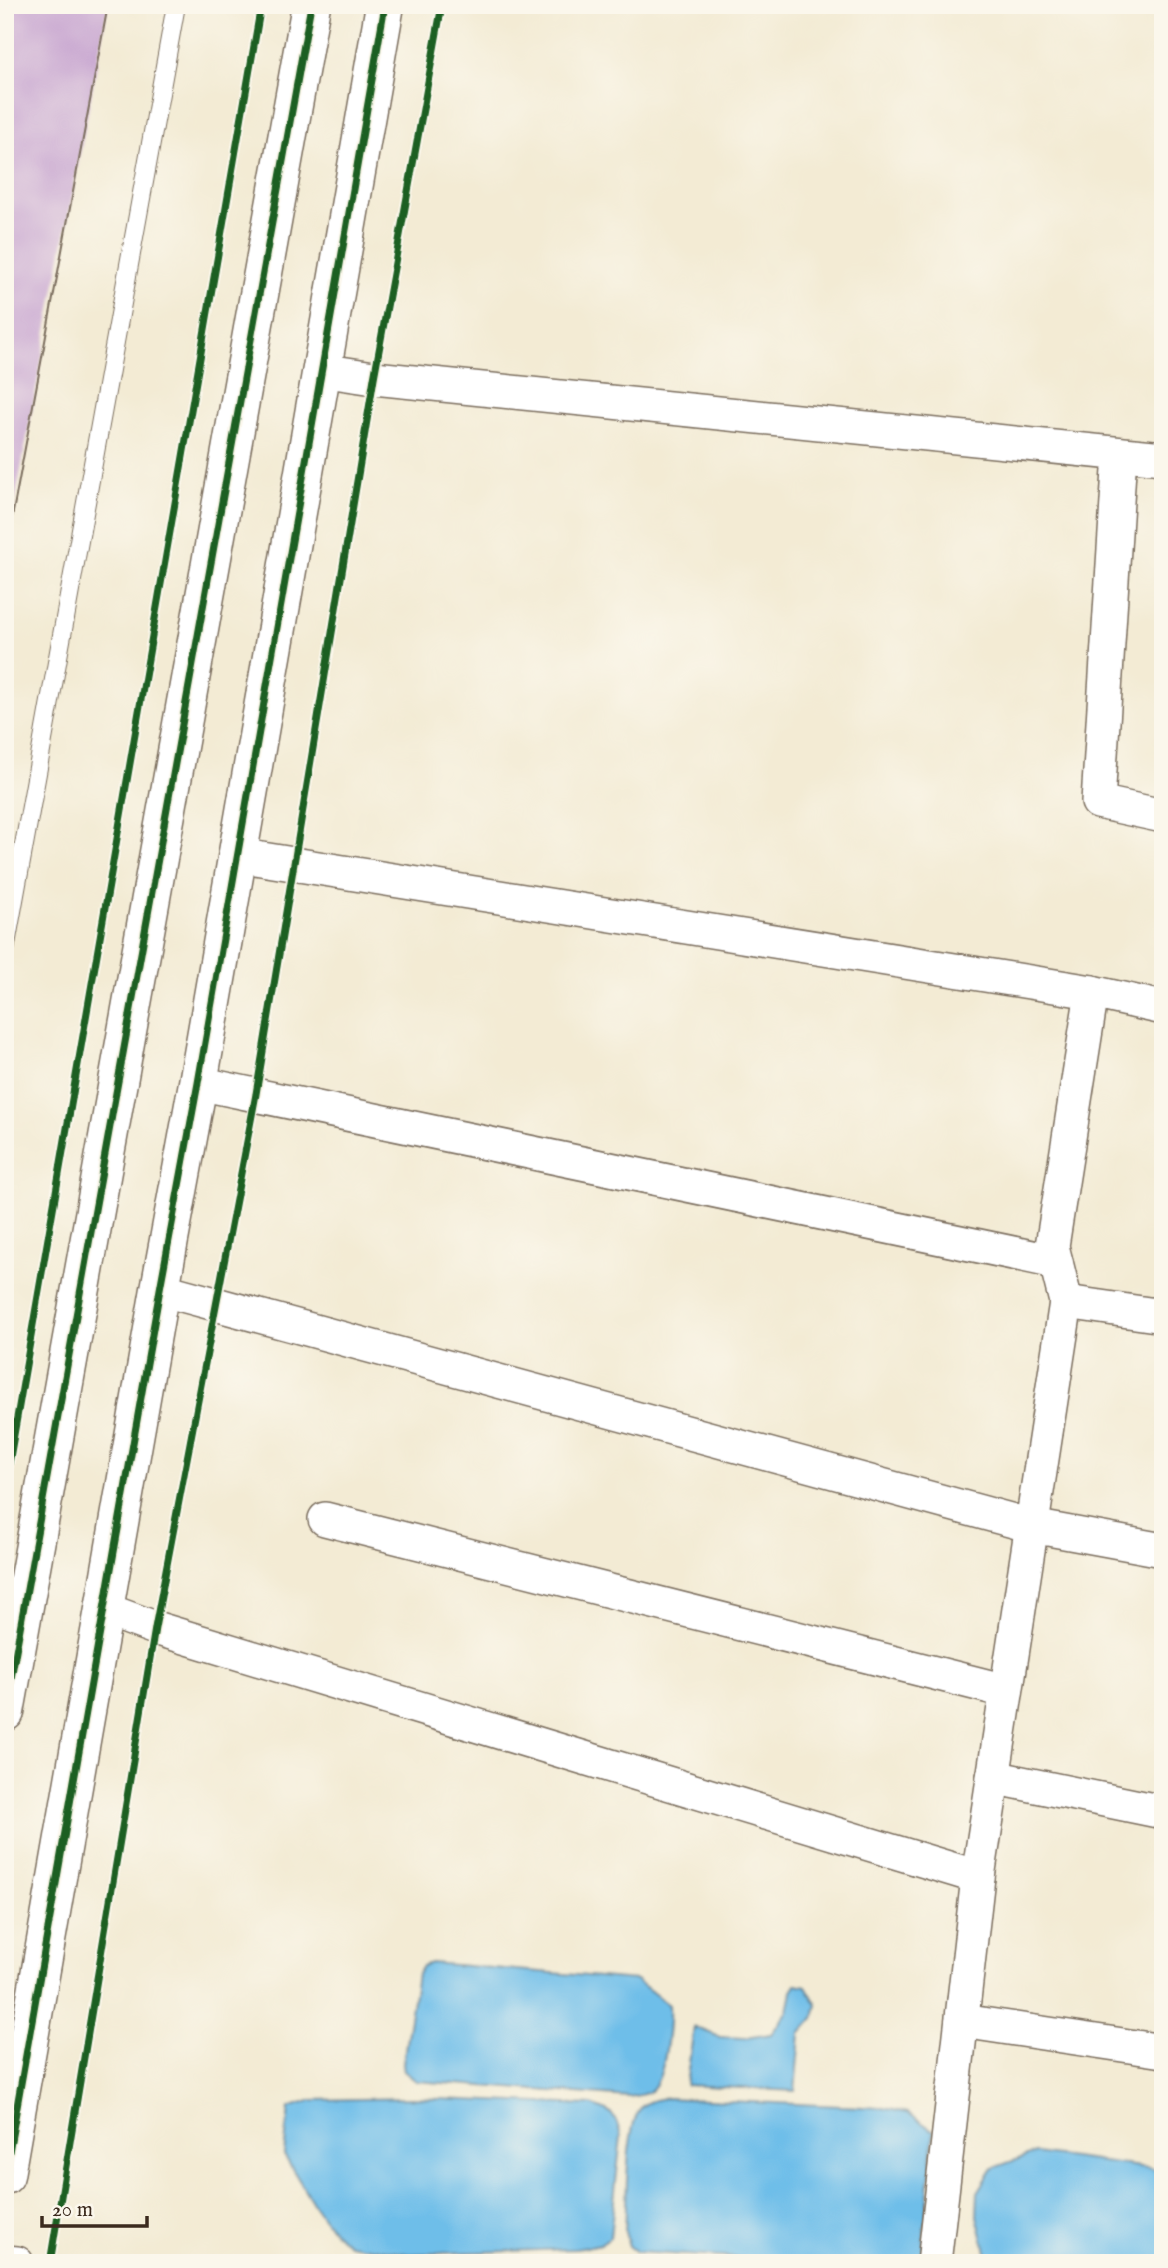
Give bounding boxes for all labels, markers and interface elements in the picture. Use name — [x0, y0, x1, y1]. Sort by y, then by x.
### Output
scale bar — [42, 2184, 147, 2228]
text: 20 m — [52, 2197, 93, 2224]

